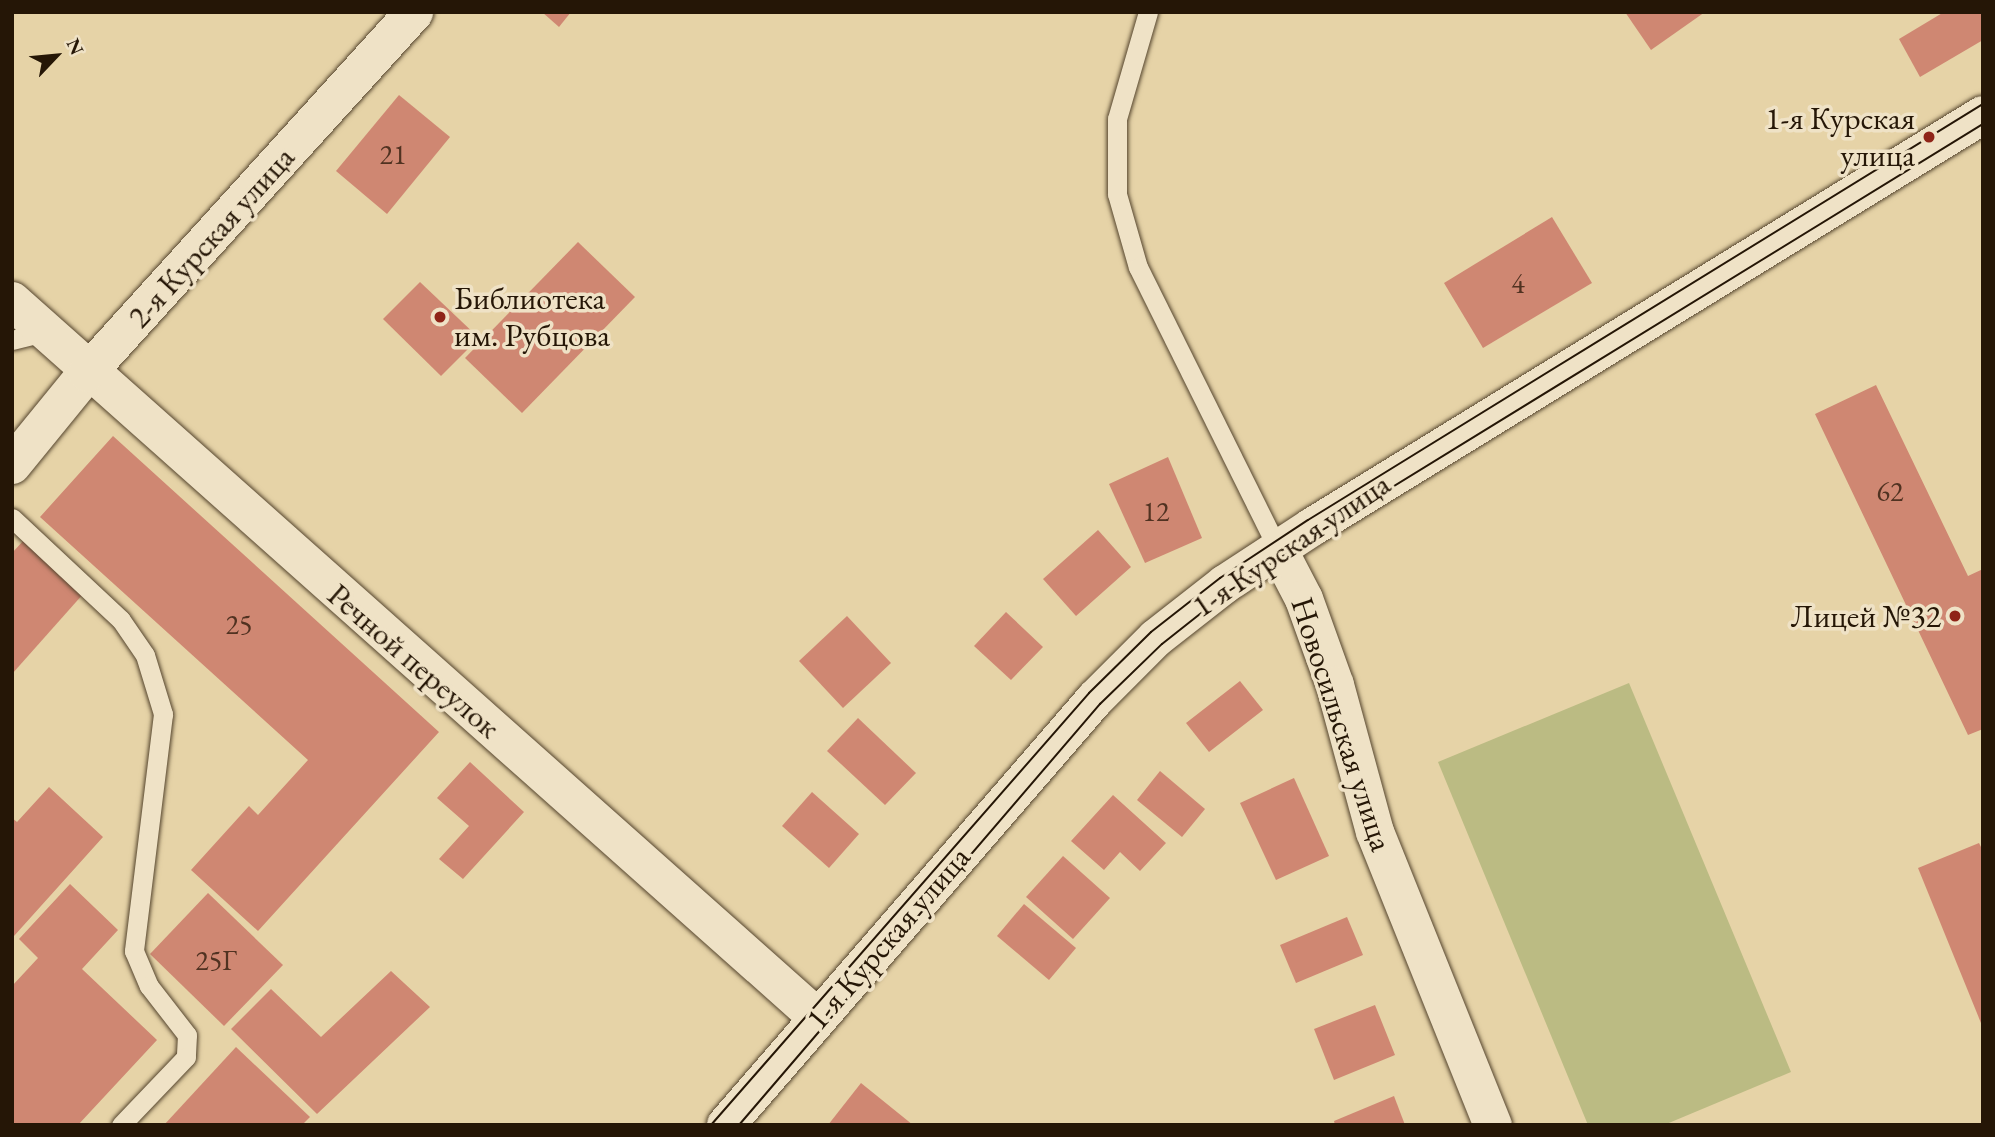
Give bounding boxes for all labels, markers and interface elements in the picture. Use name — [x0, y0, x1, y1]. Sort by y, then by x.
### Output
north arrow — [21, 21, 91, 91]
text: N — [61, 34, 90, 59]
place label: 1-я Курская улица — [1765, 100, 1915, 175]
marker: 1-я Курская улица — [1921, 129, 1937, 145]
house number: 21 — [380, 137, 406, 171]
street label: 2-я Курская улица — [119, 138, 303, 336]
house number: 4 — [1511, 266, 1525, 300]
place label: Библиотека им. Рубцова — [454, 280, 610, 355]
marker: Библиотека им. Рубцова — [432, 309, 448, 325]
street label: 1-я Курская улица — [1185, 465, 1397, 625]
house number: 62 — [1877, 474, 1903, 508]
house number: 12 — [1143, 494, 1169, 528]
street label: Речной переулок — [320, 576, 508, 746]
street label: Новосильская улица — [1283, 592, 1401, 856]
place label: Лицей №32 — [1791, 597, 1941, 635]
house number: 25 — [226, 607, 252, 641]
marker: Лицей №32 — [1947, 608, 1963, 624]
street label: 1-я Курская улица — [798, 838, 978, 1038]
house number: 25Г — [195, 943, 237, 977]

